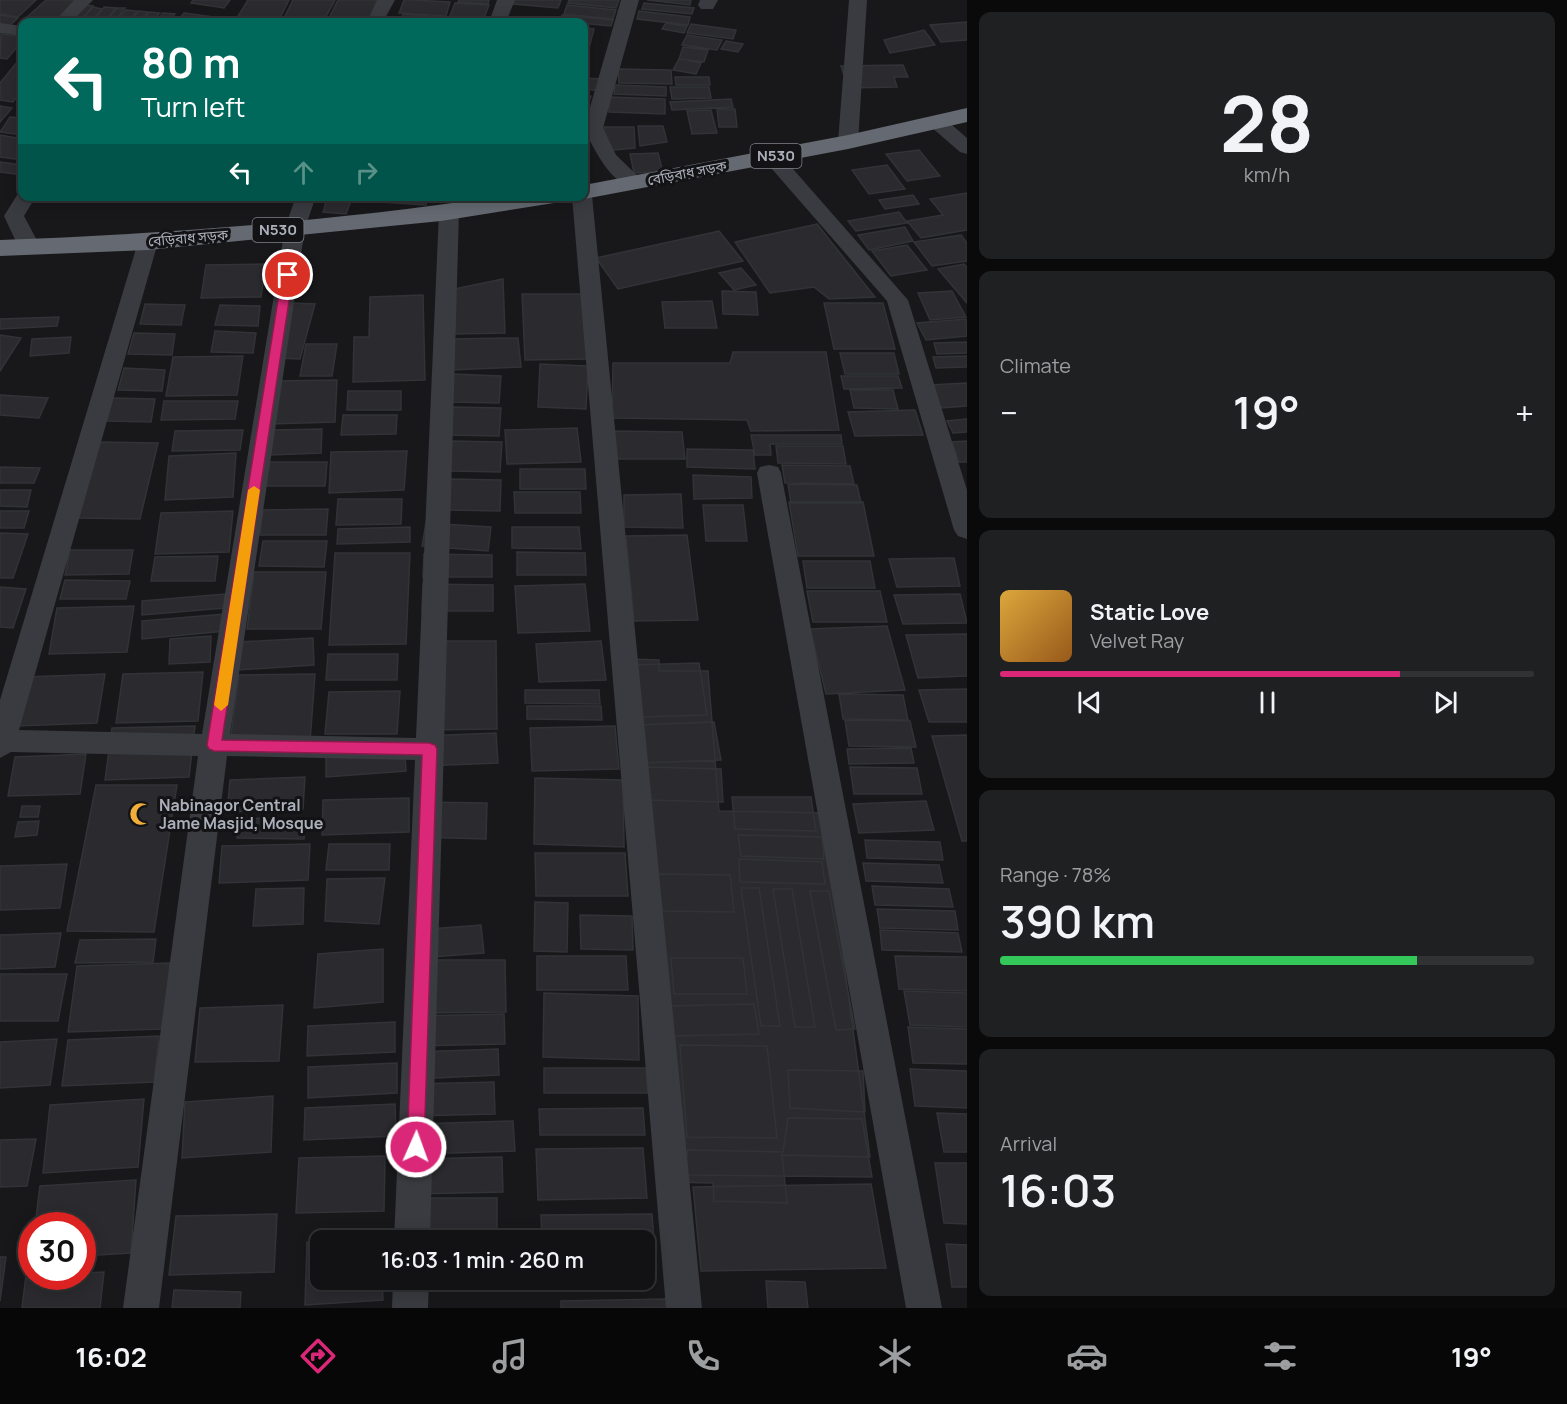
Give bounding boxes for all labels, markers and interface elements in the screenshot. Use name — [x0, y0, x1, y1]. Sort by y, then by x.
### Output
text: 80 m — [141, 33, 241, 91]
icon: left — [42, 42, 120, 120]
text: 28 — [1220, 69, 1314, 175]
text: Turn left — [141, 88, 245, 125]
road number: N530 — [750, 144, 802, 168]
street label: বেড়িবাধ সড়ক — [646, 155, 729, 189]
icon: left — [224, 156, 257, 189]
icon: ahead — [287, 156, 320, 189]
icon: right — [350, 156, 383, 189]
text: km/h — [1244, 161, 1290, 188]
road number: N530 — [252, 218, 304, 242]
street label: বেড়িবাধ সড়ক — [147, 224, 229, 250]
pin — [262, 249, 313, 300]
icon: arrive — [271, 258, 304, 291]
text: Climate — [1000, 352, 1071, 379]
text: 19° — [1233, 381, 1300, 443]
text: − — [1000, 390, 1018, 435]
text: + — [1515, 390, 1534, 435]
text: Static Love — [1090, 597, 1209, 627]
text: Velvet Ray — [1090, 627, 1184, 654]
icon: previous — [1073, 686, 1106, 719]
icon: pause — [1251, 686, 1284, 719]
icon: next — [1429, 686, 1462, 719]
place label: Nabinagor Central Jame Masjid, Mosque — [159, 794, 324, 834]
mosque icon: Nabinagor Central Jame Masjid, Mosque — [128, 801, 154, 827]
text: Range · 78% — [1000, 861, 1111, 888]
text: 390 km — [1000, 890, 1155, 952]
position arrow — [384, 1115, 448, 1179]
text: Arrival — [1000, 1130, 1057, 1157]
text: 16:03 — [1000, 1159, 1116, 1221]
speed limit sign: 30 — [18, 1212, 96, 1290]
text: 16:03 · 1 min · 260 m — [381, 1245, 584, 1275]
icon: directions — [297, 1335, 339, 1377]
icon: music — [489, 1335, 531, 1377]
icon: phone — [682, 1335, 724, 1377]
icon: climate — [874, 1335, 916, 1377]
icon: car — [1066, 1335, 1108, 1377]
icon: filters — [1259, 1335, 1301, 1377]
text: 16:02 — [75, 1338, 147, 1375]
text: 19° — [1451, 1338, 1492, 1375]

